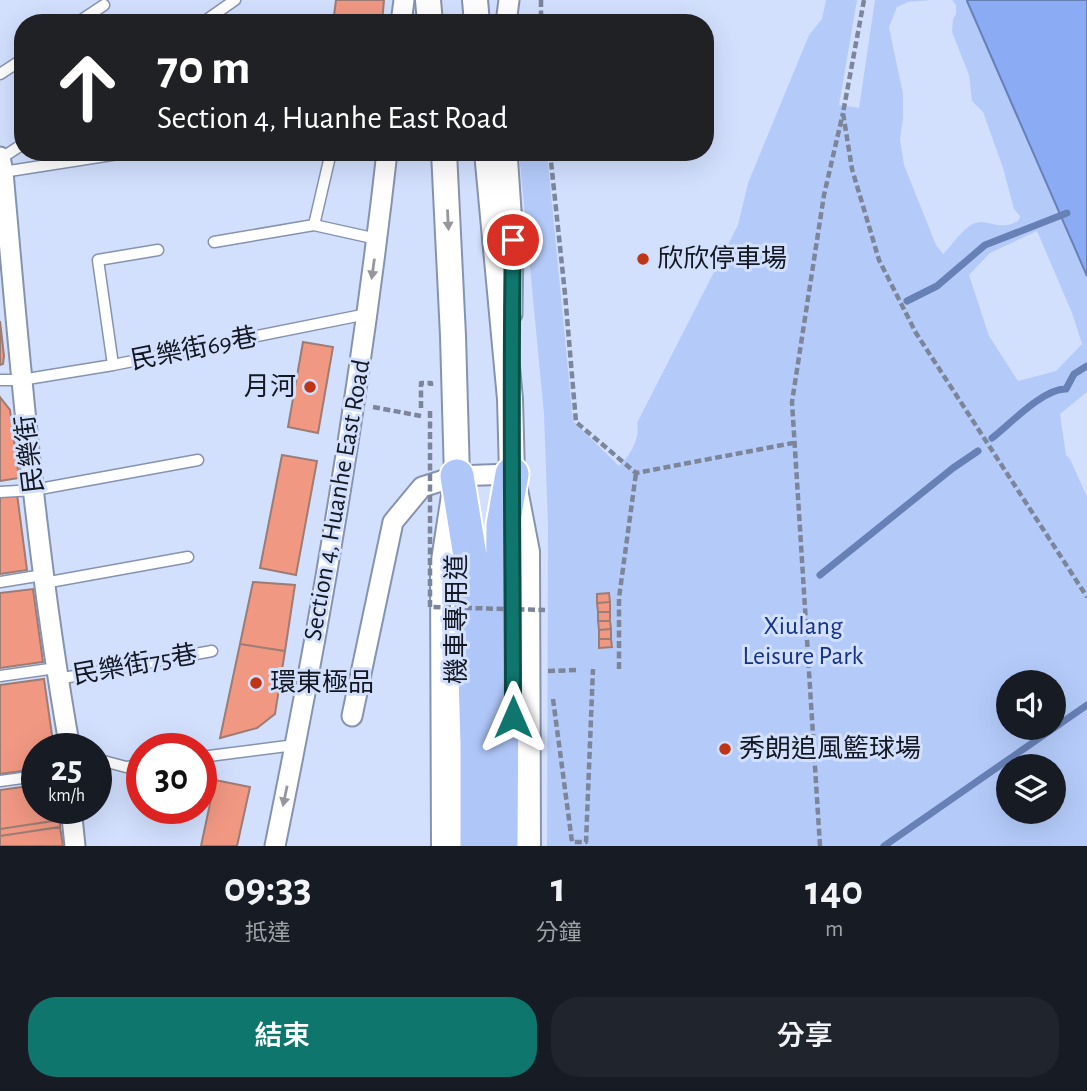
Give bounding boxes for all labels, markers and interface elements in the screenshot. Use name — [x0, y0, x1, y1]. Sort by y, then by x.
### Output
icon: ahead — [42, 42, 133, 133]
text: 70 m — [157, 44, 251, 93]
text: Section 4, Huanhe East Road — [157, 102, 508, 134]
one-way arrow — [442, 210, 453, 232]
pin — [483, 210, 543, 270]
icon: arrive — [494, 221, 532, 259]
place label: 欣欣停車場 — [657, 244, 787, 272]
marker: 欣欣停車場 — [635, 251, 651, 267]
one-way arrow — [368, 258, 379, 280]
street label: 民樂街69巷 — [128, 322, 260, 374]
street label: Section 4, Huanhe East Road — [299, 357, 375, 643]
place label: 月河 — [244, 373, 296, 400]
marker: 月河 — [302, 379, 318, 395]
street label: 民樂街 — [10, 414, 48, 495]
street label: 機車專用道 — [442, 554, 470, 684]
park label: Xiulang Leisure Park — [743, 613, 864, 669]
street label: 民樂街75巷 — [70, 639, 199, 689]
place label: 環東極品 — [270, 669, 374, 696]
map controls — [996, 670, 1066, 824]
button: sound — [996, 670, 1066, 740]
marker: 環東極品 — [248, 675, 264, 691]
position arrow — [476, 680, 550, 754]
speed limit sign: 30 — [126, 733, 217, 824]
place label: 秀朗追風籃球場 — [739, 734, 921, 762]
marker: 秀朗追風籃球場 — [717, 741, 733, 757]
text: 25 — [51, 752, 82, 787]
button: layers — [996, 754, 1066, 824]
one-way arrow — [279, 785, 290, 807]
text: km/h — [48, 787, 85, 805]
text: 09:33 — [224, 867, 312, 909]
text: 1 — [551, 867, 566, 909]
text: 140 — [805, 870, 863, 912]
text: m — [825, 918, 843, 941]
text: 抵達 — [245, 922, 291, 945]
text: 分鐘 — [535, 922, 581, 945]
button: 結束 — [28, 997, 537, 1077]
button: 分享 — [551, 997, 1059, 1077]

